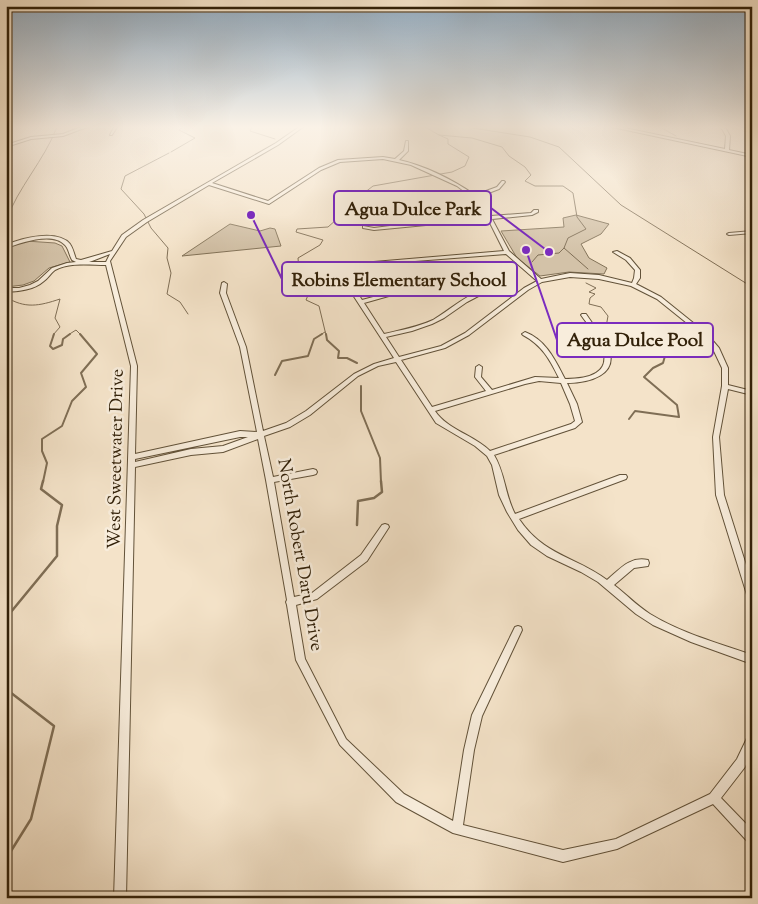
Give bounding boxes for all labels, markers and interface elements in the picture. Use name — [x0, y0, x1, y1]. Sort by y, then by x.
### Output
callout: Agua Dulce Park — [334, 191, 491, 225]
text: Agua Dulce Park — [345, 197, 482, 224]
callout: Robins Elementary School — [282, 262, 517, 296]
text: Robins Elementary School — [291, 268, 507, 295]
callout: Agua Dulce Pool — [557, 323, 713, 357]
text: Agua Dulce Pool — [567, 328, 704, 355]
street label: West Sweetwater Drive — [102, 369, 132, 549]
street label: North Robert Daru Drive — [269, 457, 329, 653]

